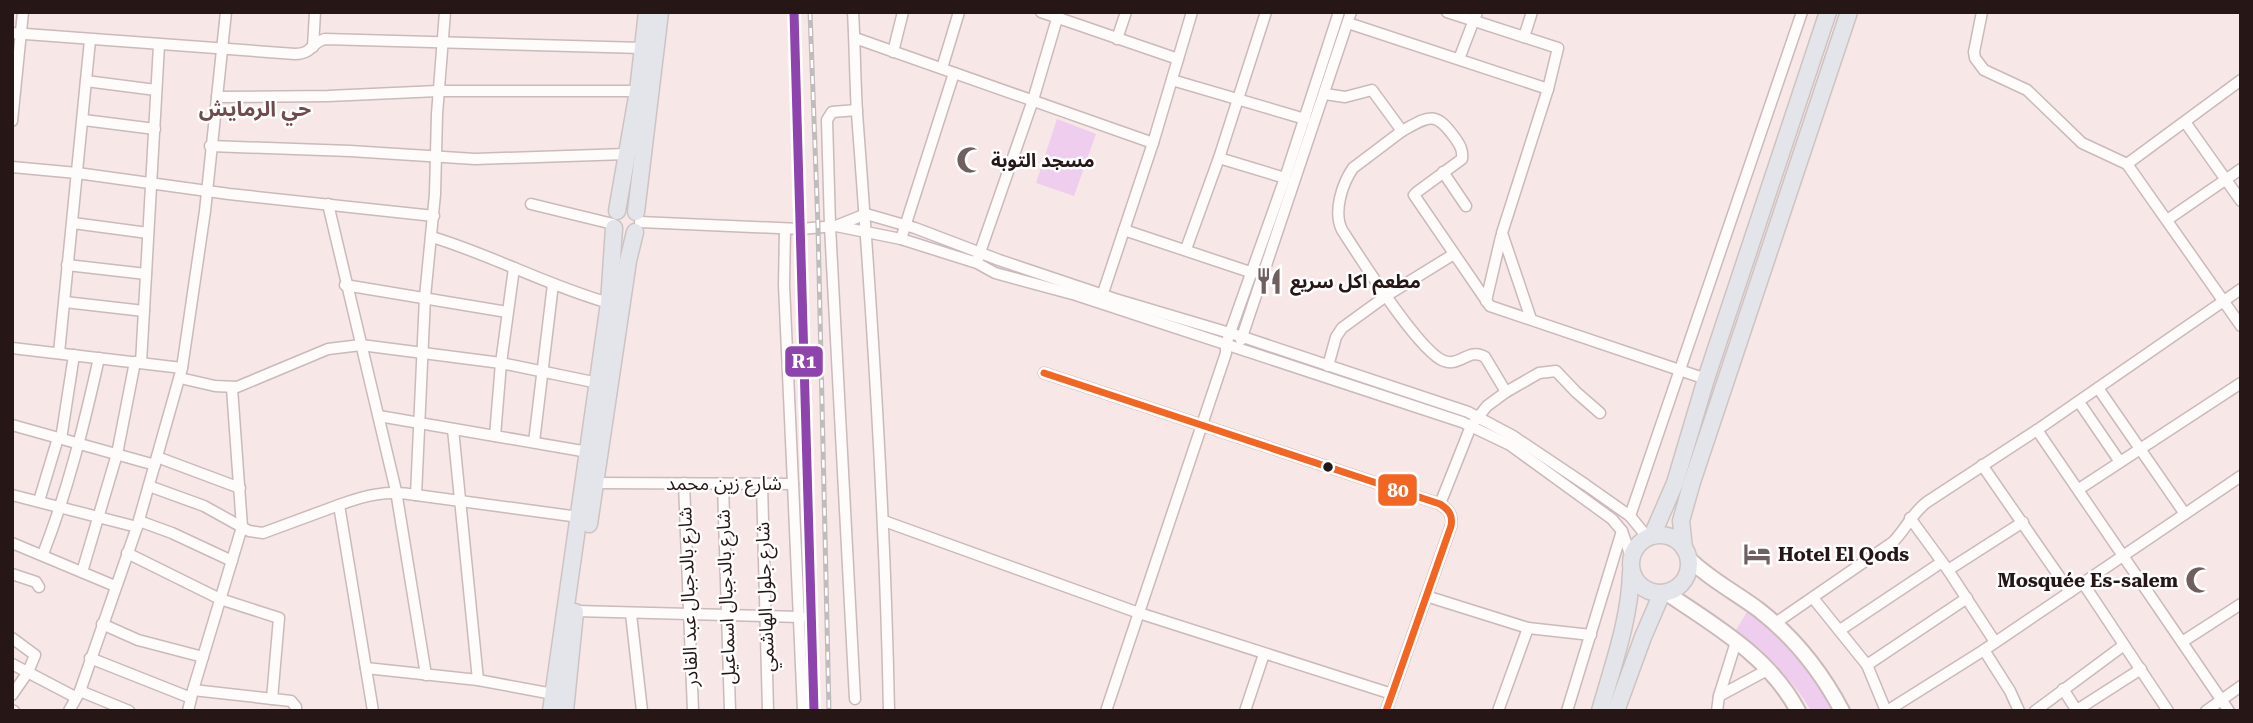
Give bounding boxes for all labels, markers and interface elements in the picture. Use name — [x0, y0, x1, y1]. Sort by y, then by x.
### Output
district label: حي الرمايش — [199, 97, 311, 126]
mosque icon: مسجد التوبة — [955, 145, 985, 175]
place label: مسجد التوبة — [991, 149, 1095, 172]
restaurant icon: مطعم اكل سريع — [1254, 266, 1284, 296]
place label: مطعم اكل سريع — [1290, 270, 1421, 296]
line badge: R1 — [784, 345, 824, 378]
text: R1 — [792, 350, 817, 373]
unlabelled marker — [1321, 460, 1335, 474]
street label: شارع زين محمد — [666, 472, 782, 497]
line badge: 80 — [1377, 473, 1418, 507]
text: 80 — [1387, 479, 1409, 502]
street label: شارع بالدجبال عبد القادر — [673, 506, 705, 688]
street label: شارع بالدجبال اسماعيل — [711, 509, 743, 685]
street label: شارع جلول الهاشمي — [751, 521, 783, 672]
hotel icon: Hotel El Qods — [1742, 539, 1772, 569]
place label: Hotel El Qods — [1778, 543, 1909, 566]
mosque icon: Mosquée Es-salem — [2184, 565, 2214, 595]
place label: Mosquée Es-salem — [1998, 569, 2179, 592]

